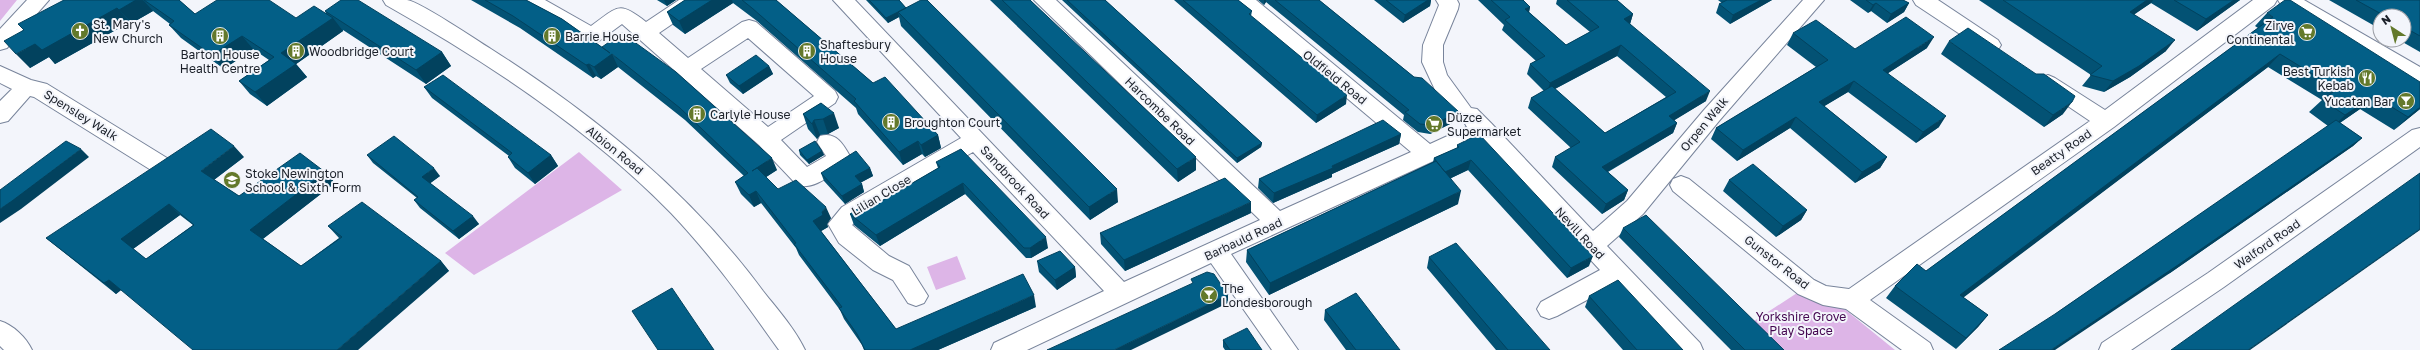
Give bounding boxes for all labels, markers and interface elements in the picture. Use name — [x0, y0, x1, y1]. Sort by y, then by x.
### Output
north arrow — [2372, 8, 2412, 48]
text: N — [2379, 12, 2393, 27]
place label: St. Mary's New Church — [93, 17, 163, 46]
place label: Zirve Continental — [2226, 18, 2294, 47]
church icon: St. Mary's New Church — [70, 21, 90, 41]
supermarket icon: Zirve Continental — [2297, 22, 2317, 42]
building icon: Barton House Health Centre — [210, 26, 230, 46]
building icon: Barrie House — [542, 26, 562, 46]
place label: Barrie House — [565, 29, 639, 44]
place label: Shaftesbury House — [820, 37, 891, 66]
building icon: Woodbridge Court — [286, 41, 306, 61]
building icon: Shaftesbury House — [797, 41, 817, 61]
place label: Woodbridge Court — [309, 44, 414, 59]
place label: Barton House Health Centre — [180, 47, 260, 76]
street label: Oldfield Road — [1300, 47, 1370, 107]
place label: Best Turkish Kebab — [2283, 64, 2354, 93]
restaurant icon: Best Turkish Kebab — [2357, 68, 2377, 88]
street label: Harcombe Road — [1122, 74, 1198, 148]
street label: Spensley Walk — [41, 86, 121, 144]
bar icon: Yucatan Bar — [2396, 91, 2416, 111]
street label: Orpen Walk — [1677, 93, 1731, 154]
place label: Yucatan Bar — [2324, 94, 2393, 109]
building icon: Carlyle House — [687, 104, 707, 124]
place label: Carlyle House — [710, 107, 791, 122]
place label: Düzce Supermarket — [1447, 110, 1522, 139]
building icon: Broughton Court — [881, 112, 901, 132]
supermarket icon: Düzce Supermarket — [1424, 114, 1444, 134]
place label: Broughton Court — [904, 115, 1001, 130]
street label: Albion Road — [583, 122, 647, 178]
street label: Beatty Road — [2028, 126, 2094, 178]
street label: Sandbrook Road — [977, 142, 1053, 222]
place label: Stoke Newington School & Sixth Form — [245, 166, 361, 195]
school or university icon: Stoke Newington School & Sixth Form — [222, 170, 242, 190]
street label: Lilian Close — [849, 171, 913, 219]
street label: Nevill Road — [1552, 204, 1608, 262]
street label: Barbauld Road — [1202, 214, 1284, 264]
street label: Walford Road — [2231, 216, 2303, 272]
street label: Gunstor Road — [1741, 232, 1813, 292]
place label: The Londesborough — [1222, 281, 1312, 310]
bar icon: The Londesborough — [1199, 285, 1219, 305]
park label: Yorkshire Grove Play Space — [1756, 309, 1846, 338]

